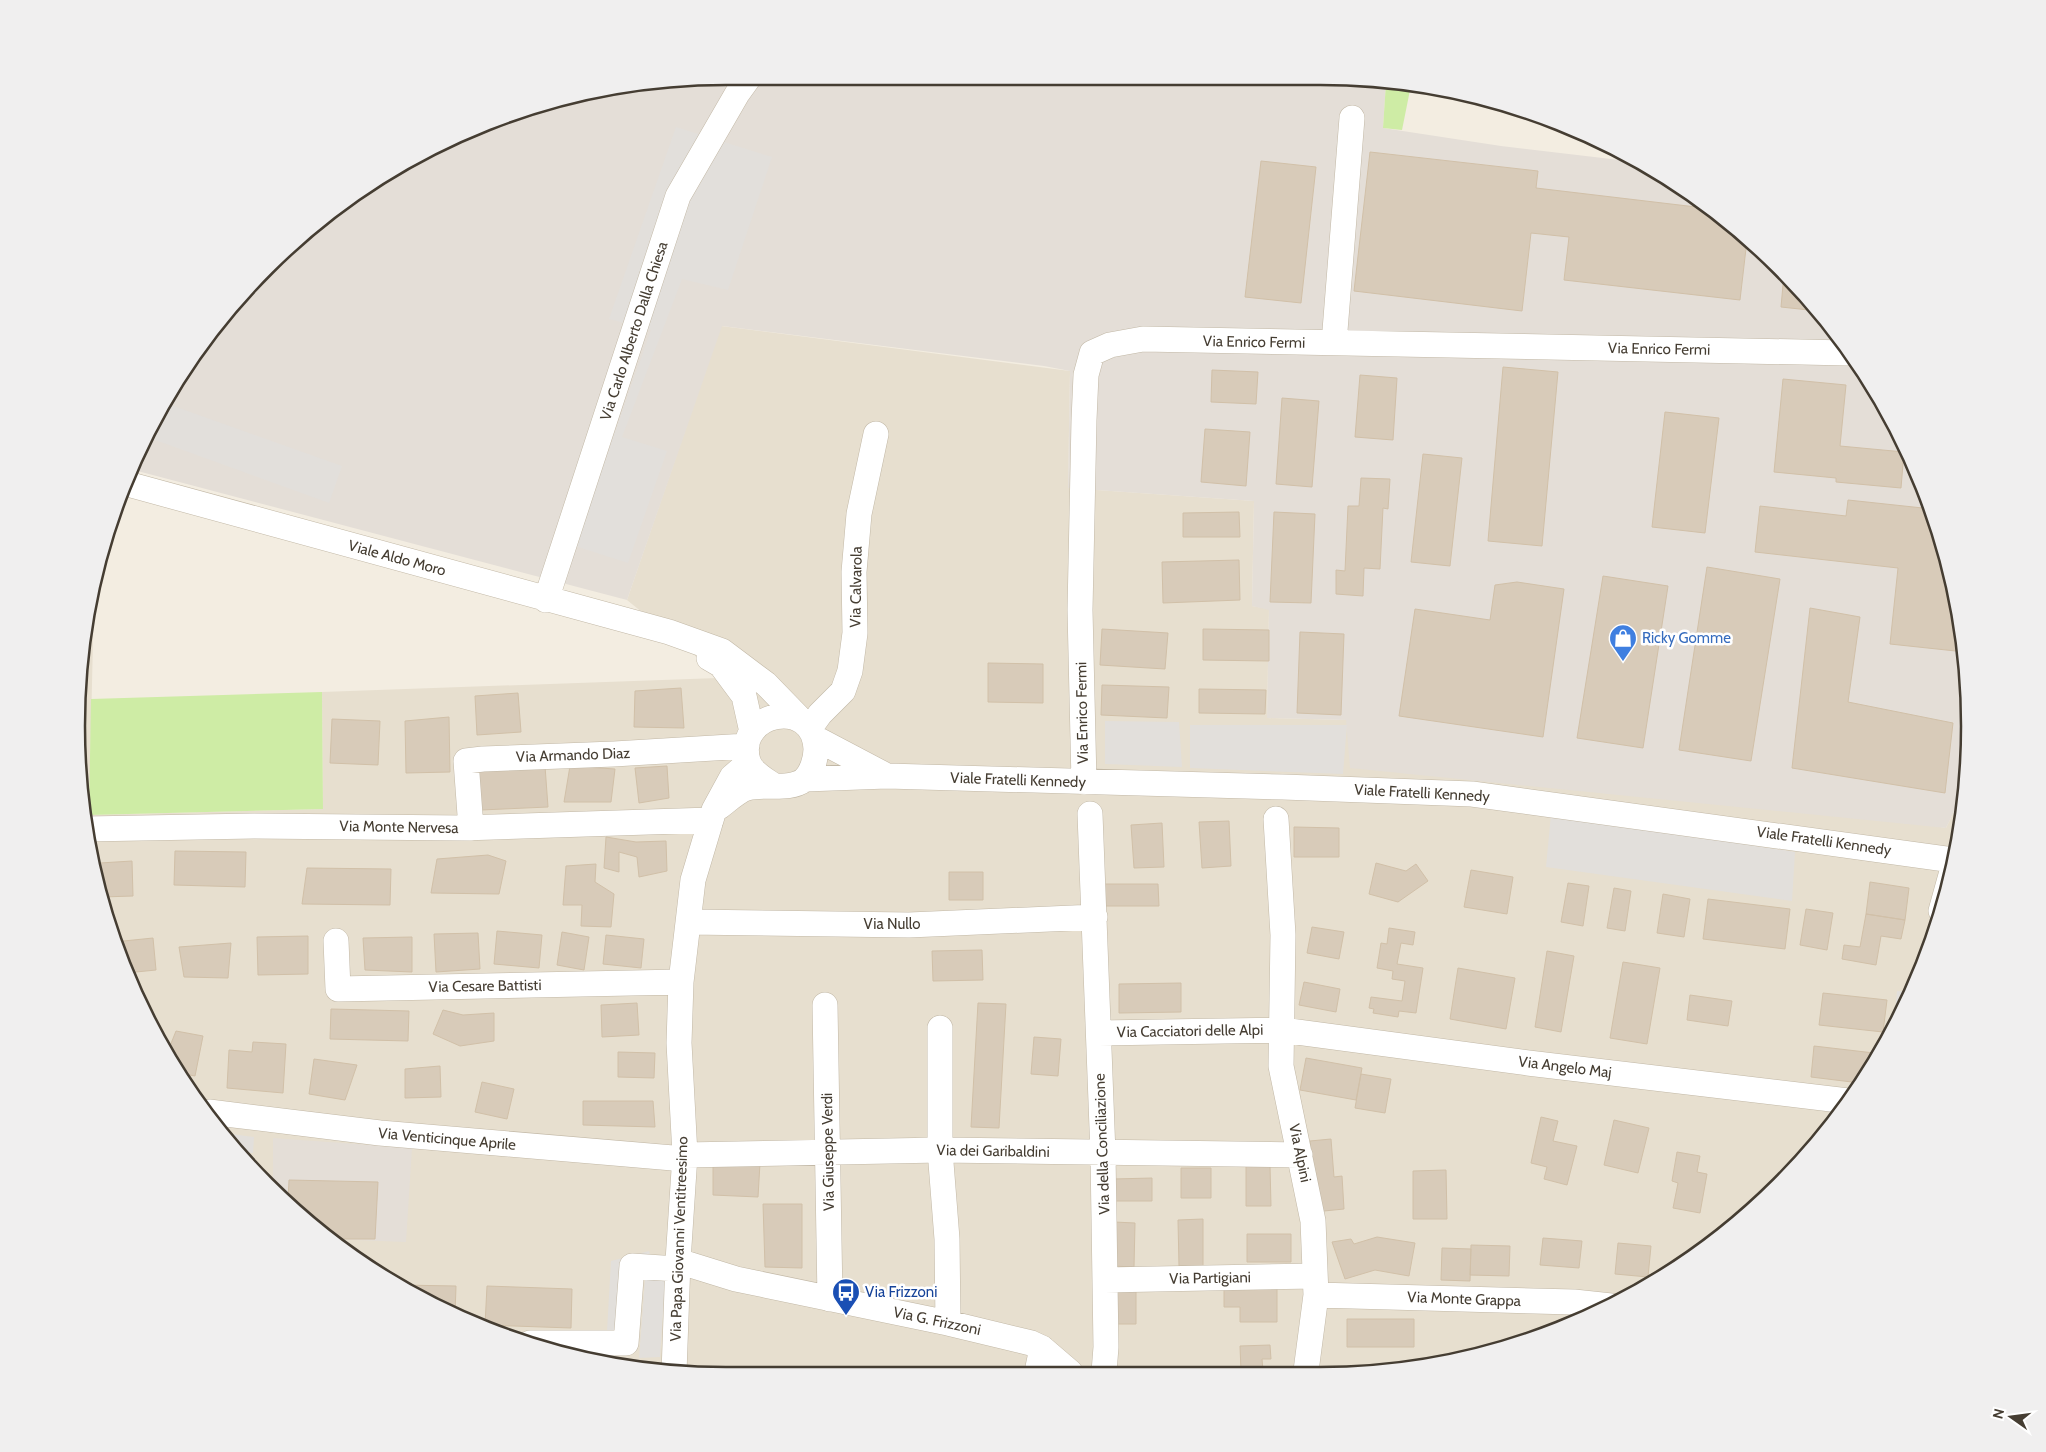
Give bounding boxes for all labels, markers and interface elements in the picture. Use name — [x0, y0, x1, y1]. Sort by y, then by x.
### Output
street label: Via Carlo Alberto Dalla Chiesa — [597, 238, 672, 423]
street label: Via Enrico Fermi — [1203, 332, 1305, 352]
street label: Via Enrico Fermi — [1608, 339, 1710, 359]
street label: Viale Aldo Moro — [346, 536, 448, 580]
street label: Via Calvarola — [846, 545, 866, 628]
shop icon: Ricky Gomme — [1608, 623, 1638, 662]
place label: Ricky Gomme — [1642, 629, 1731, 647]
street label: Via Enrico Fermi — [1072, 662, 1092, 764]
street label: Via Armando Diaz — [515, 744, 631, 766]
street label: Viale Fratelli Kennedy — [950, 769, 1087, 791]
street label: Viale Fratelli Kennedy — [1354, 780, 1491, 806]
street label: Via Monte Nervesa — [339, 817, 460, 837]
street label: Viale Fratelli Kennedy — [1755, 823, 1893, 859]
street label: Via Nullo — [863, 915, 921, 933]
street label: Via Cesare Battisti — [428, 976, 542, 996]
street label: Via Cacciatori delle Alpi — [1117, 1021, 1263, 1041]
street label: Via Angelo Maj — [1517, 1052, 1613, 1082]
street label: Via della Conciliazione — [1091, 1073, 1113, 1215]
street label: Via Giuseppe Verdi — [818, 1093, 838, 1211]
street label: Via Alpini — [1285, 1122, 1315, 1184]
street label: Via Venticinque Aprile — [377, 1124, 517, 1154]
street label: Via Papa Giovanni Ventitreesimo — [666, 1136, 692, 1342]
street label: Via dei Garibaldini — [936, 1141, 1050, 1161]
street label: Via Partigiani — [1169, 1268, 1251, 1288]
bus stop icon: Via Frizzoni — [831, 1277, 861, 1316]
place label: Via Frizzoni — [865, 1283, 937, 1301]
street label: Via Monte Grappa — [1407, 1288, 1522, 1310]
street label: Via G. Frizzoni — [892, 1303, 982, 1339]
north arrow — [1986, 1392, 2036, 1442]
text: N — [1988, 1407, 2008, 1421]

